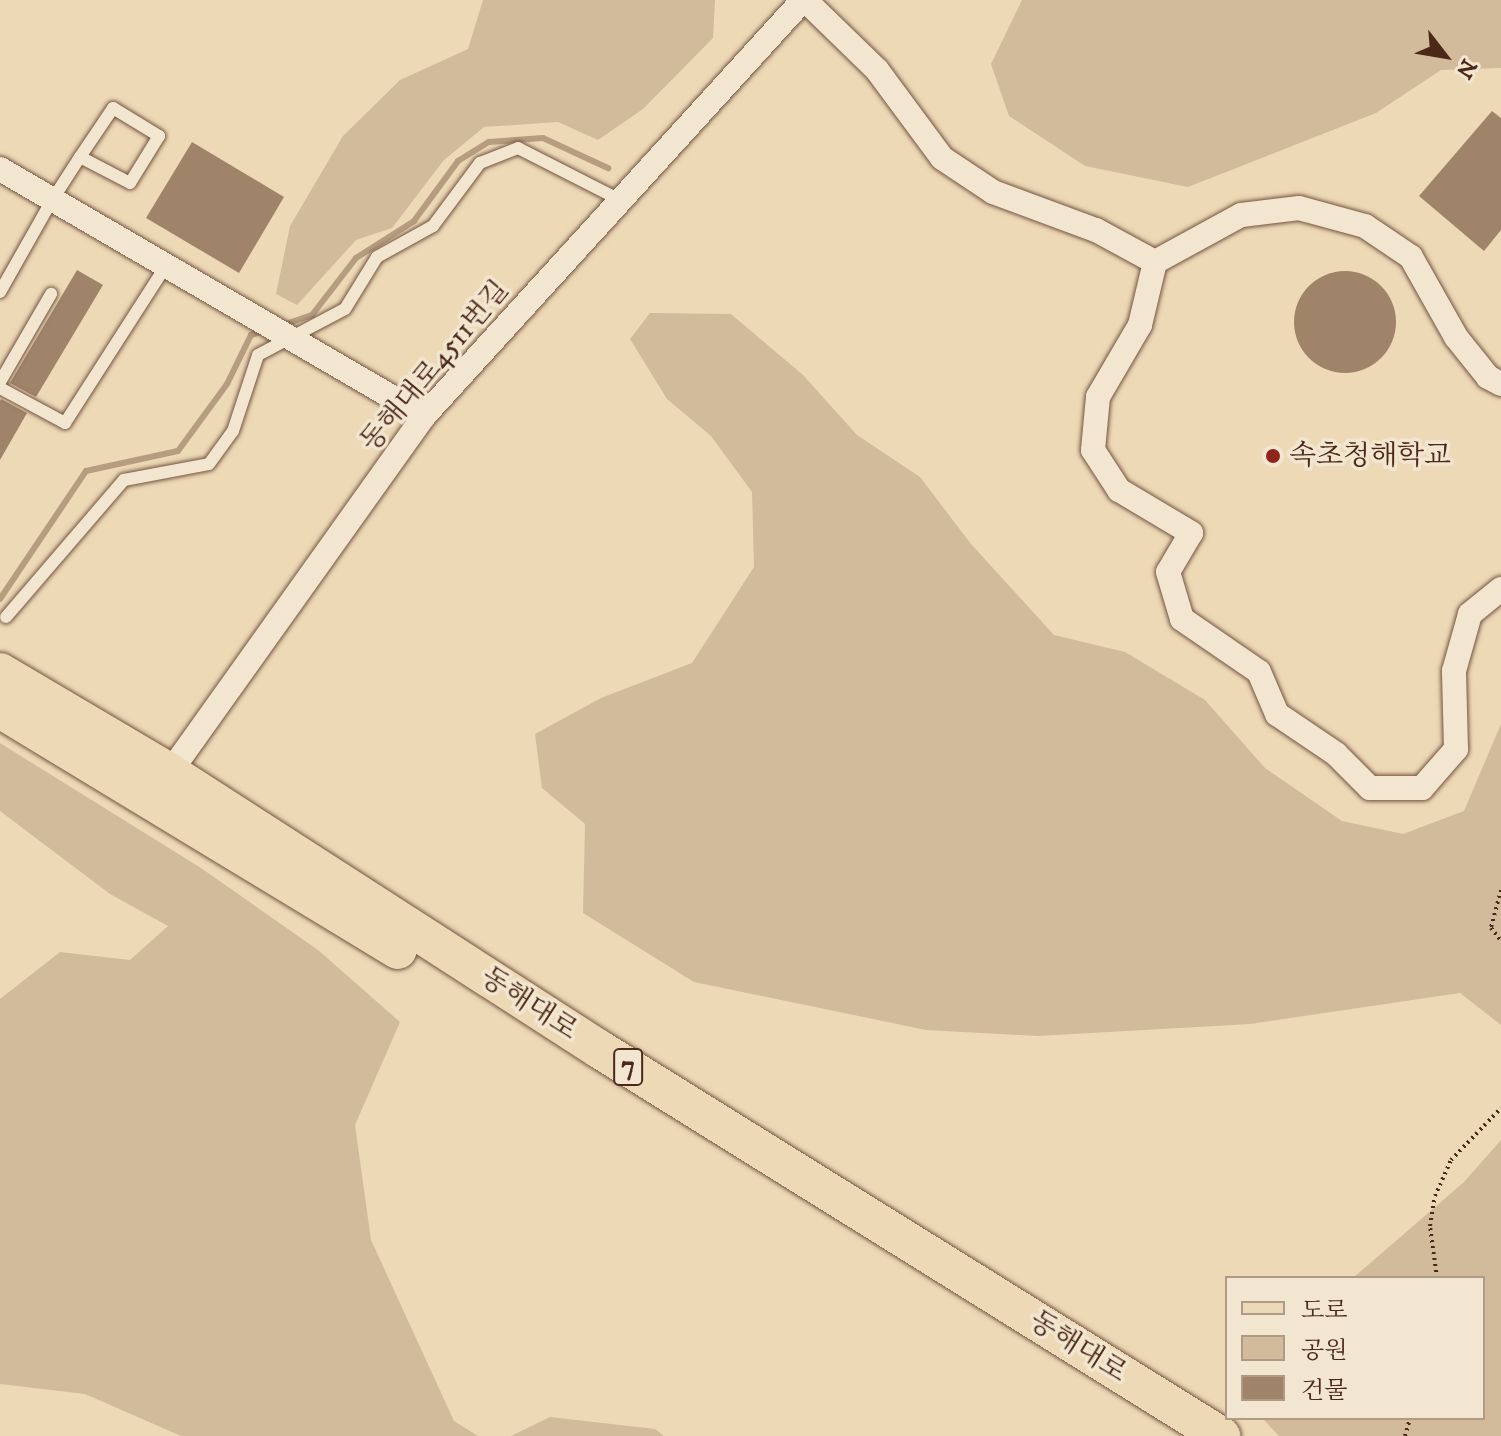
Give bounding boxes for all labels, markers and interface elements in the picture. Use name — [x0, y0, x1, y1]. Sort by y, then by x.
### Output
north arrow — [1405, 16, 1485, 96]
text: N — [1450, 54, 1482, 83]
street label: 동해대로4511번길 — [354, 274, 516, 458]
place label: 속초청해학교 — [1289, 439, 1451, 473]
marker: 속초청해학교 — [1264, 447, 1282, 465]
street label: 동해대로 — [474, 960, 584, 1048]
road number: 7 — [612, 1045, 644, 1089]
legend — [1225, 1276, 1485, 1420]
text: 도로 — [1301, 1296, 1347, 1326]
street label: 동해대로 — [1023, 1304, 1133, 1390]
text: 공원 — [1301, 1336, 1347, 1366]
text: 건물 — [1301, 1376, 1347, 1406]

